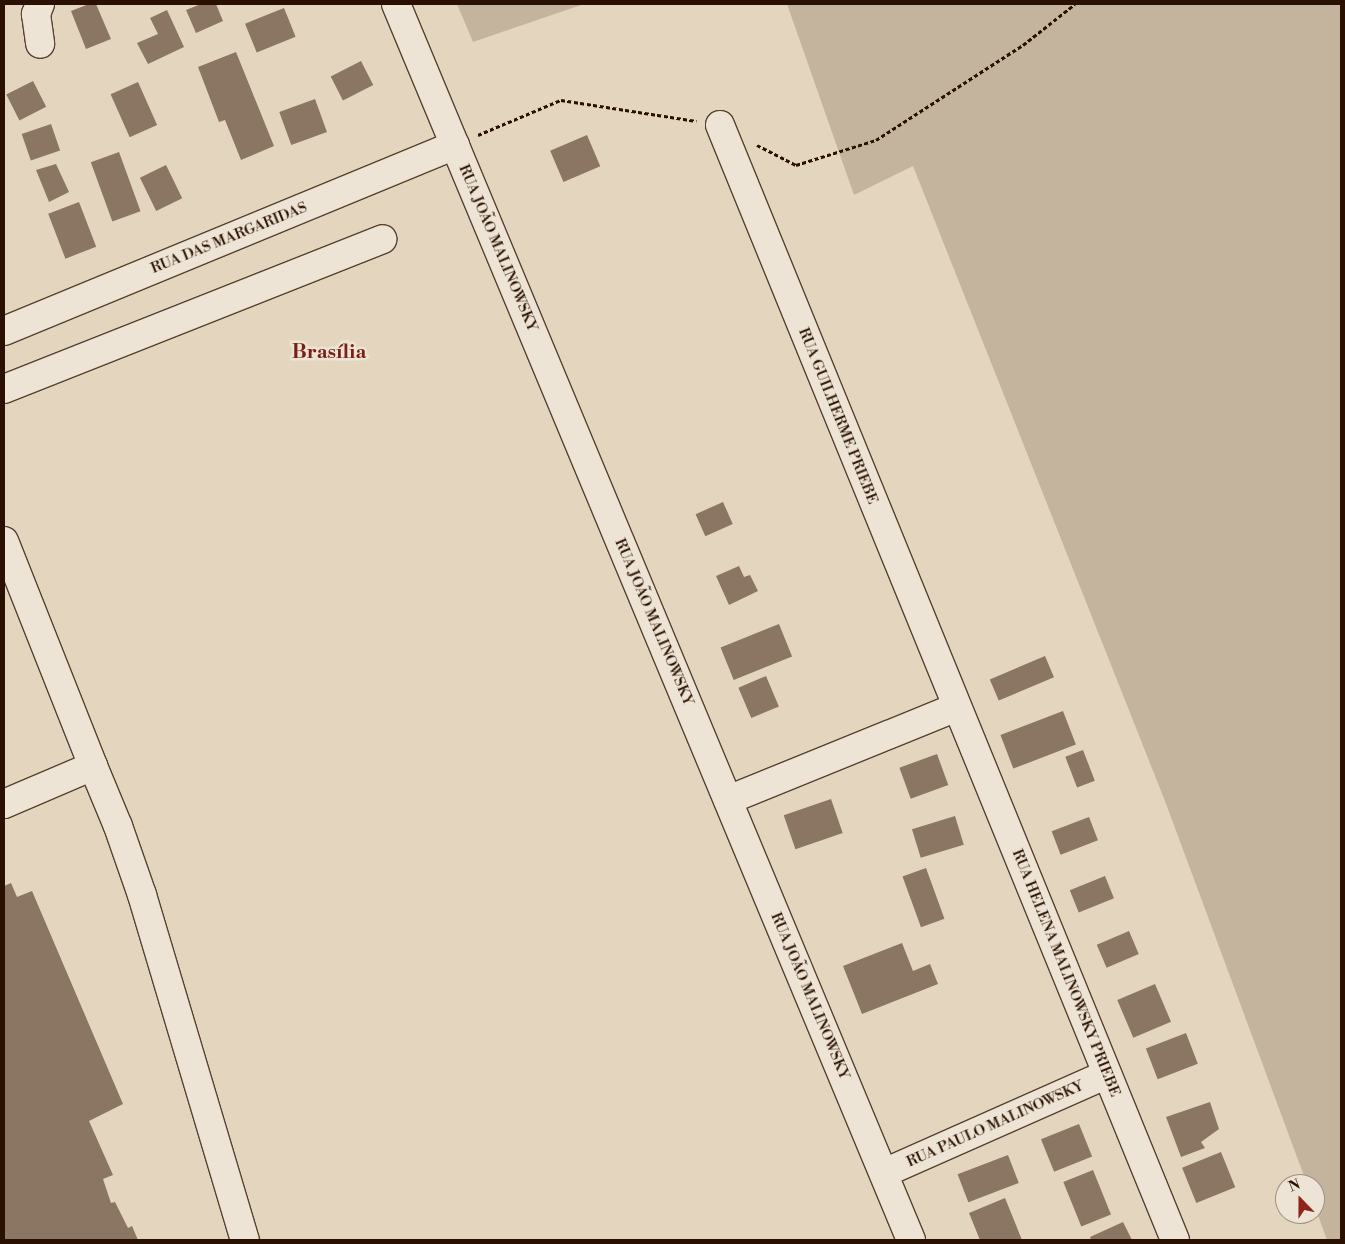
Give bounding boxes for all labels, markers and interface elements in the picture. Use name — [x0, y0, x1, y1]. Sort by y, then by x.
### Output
street label: RUA JOÃO MALINOWSKY — [455, 162, 541, 334]
street label: RUA DAS MARGARIDAS — [148, 198, 310, 278]
street label: RUA GUILHERME PRIEBE — [794, 325, 882, 507]
district label: Brasília — [292, 340, 366, 364]
street label: RUA JOÃO MALINOWSKY — [611, 536, 697, 708]
street label: RUA HELENA MALINOWSKY PRIEBE — [1008, 847, 1124, 1099]
street label: RUA JOÃO MALINOWSKY — [767, 910, 853, 1082]
street label: RUA PAULO MALINOWSKY — [904, 1077, 1086, 1171]
north arrow — [1275, 1174, 1325, 1224]
text: N — [1286, 1176, 1303, 1196]

